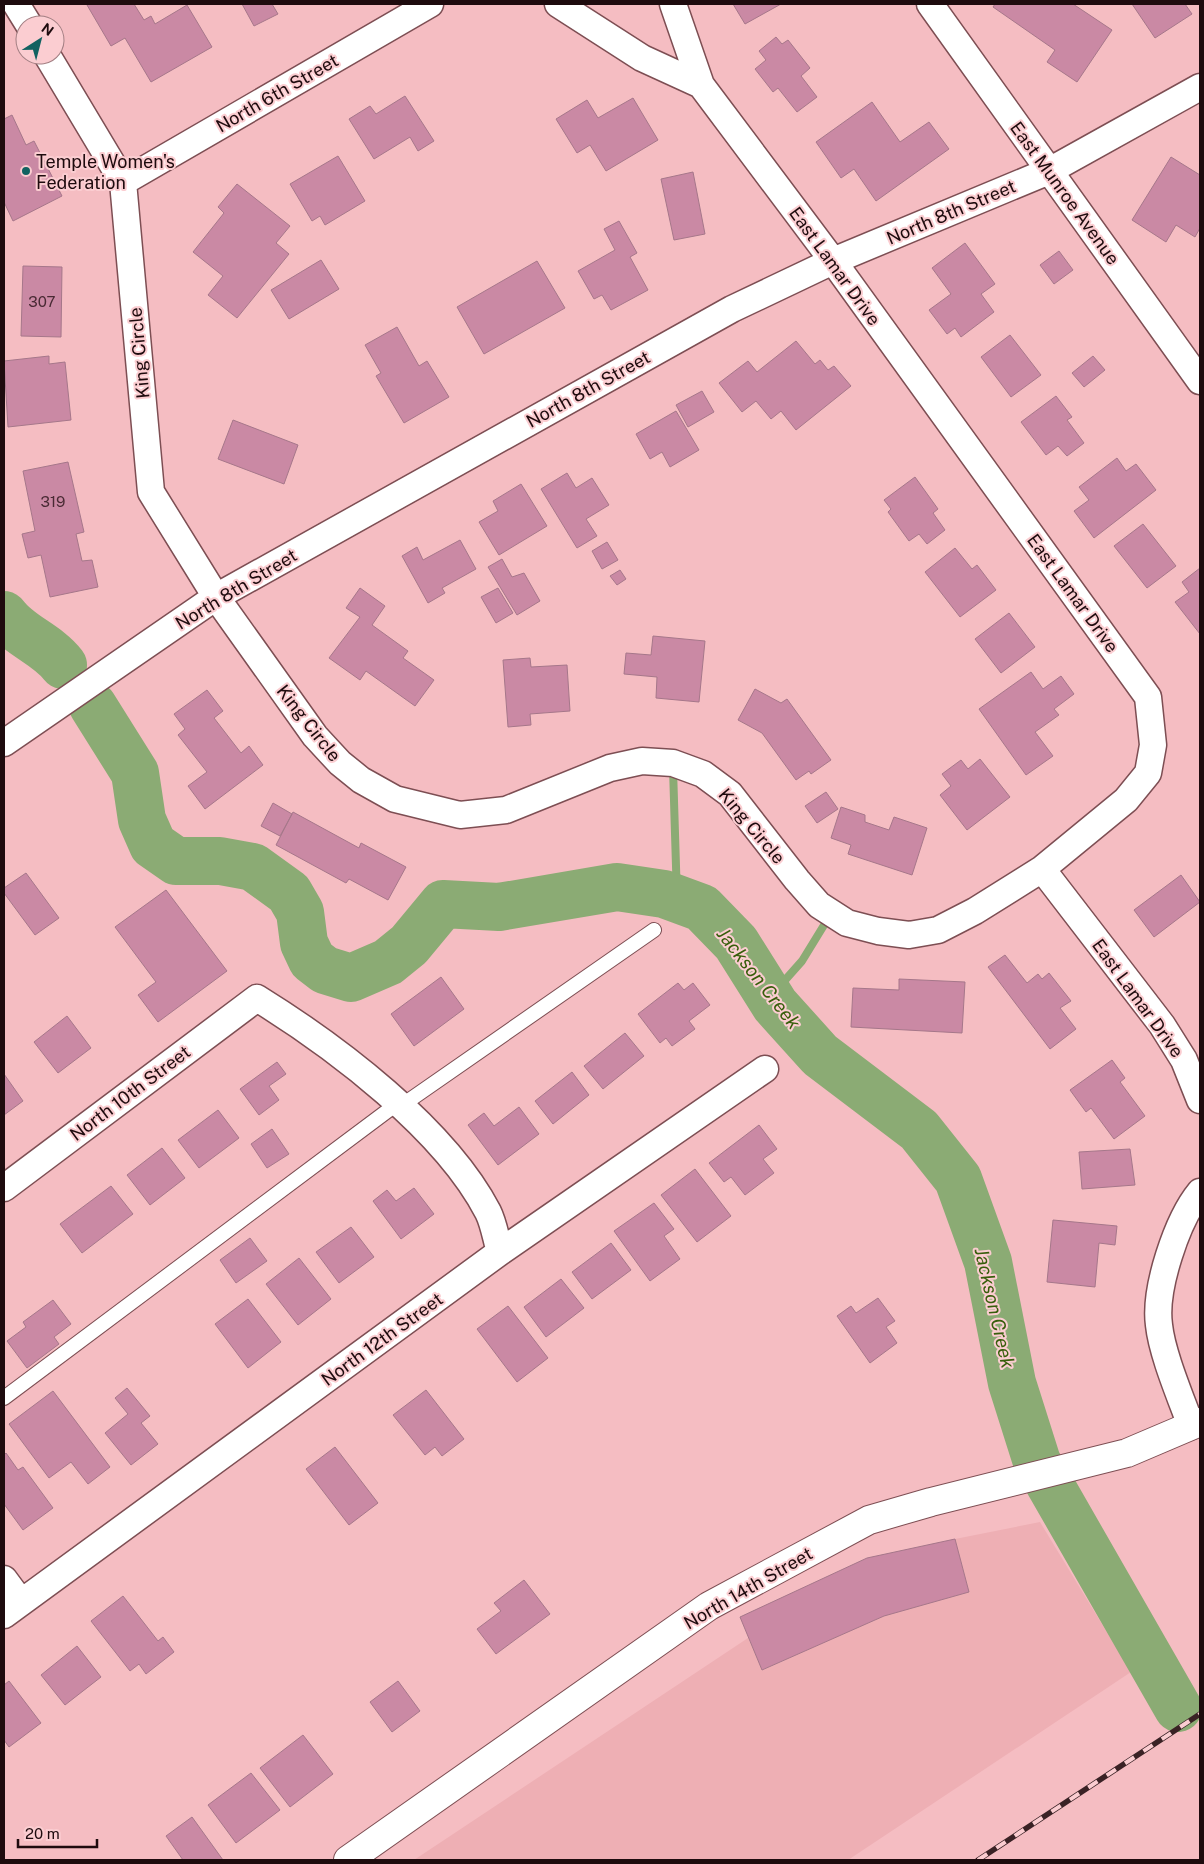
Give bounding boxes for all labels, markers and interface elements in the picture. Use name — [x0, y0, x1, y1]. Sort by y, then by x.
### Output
north arrow — [15, 15, 65, 65]
text: N — [39, 20, 57, 39]
street label: North 6th Street — [212, 49, 342, 137]
street label: East Munroe Avenue — [1006, 117, 1124, 269]
place label: Temple Women's Federation — [36, 151, 175, 193]
marker: Temple Women's Federation — [20, 165, 32, 177]
street label: North 8th Street — [883, 175, 1019, 249]
street label: East Lamar Drive — [785, 203, 885, 329]
house number: 307 — [28, 293, 56, 310]
street label: King Circle — [125, 306, 153, 400]
street label: North 8th Street — [522, 346, 654, 432]
house number: 319 — [41, 493, 65, 510]
street label: East Lamar Drive — [1023, 530, 1123, 656]
street label: North 8th Street — [171, 544, 301, 634]
street label: King Circle — [273, 680, 345, 766]
street label: King Circle — [715, 784, 789, 868]
water label: Jackson Creek — [713, 923, 806, 1034]
street label: East Lamar Drive — [1088, 935, 1188, 1061]
street label: North 10th Street — [66, 1041, 194, 1145]
water label: Jackson Creek — [970, 1246, 1020, 1371]
street label: North 12th Street — [317, 1288, 447, 1390]
street label: North 14th Street — [680, 1543, 816, 1633]
scale bar — [18, 1816, 96, 1848]
text: 20 m — [25, 1825, 60, 1842]

